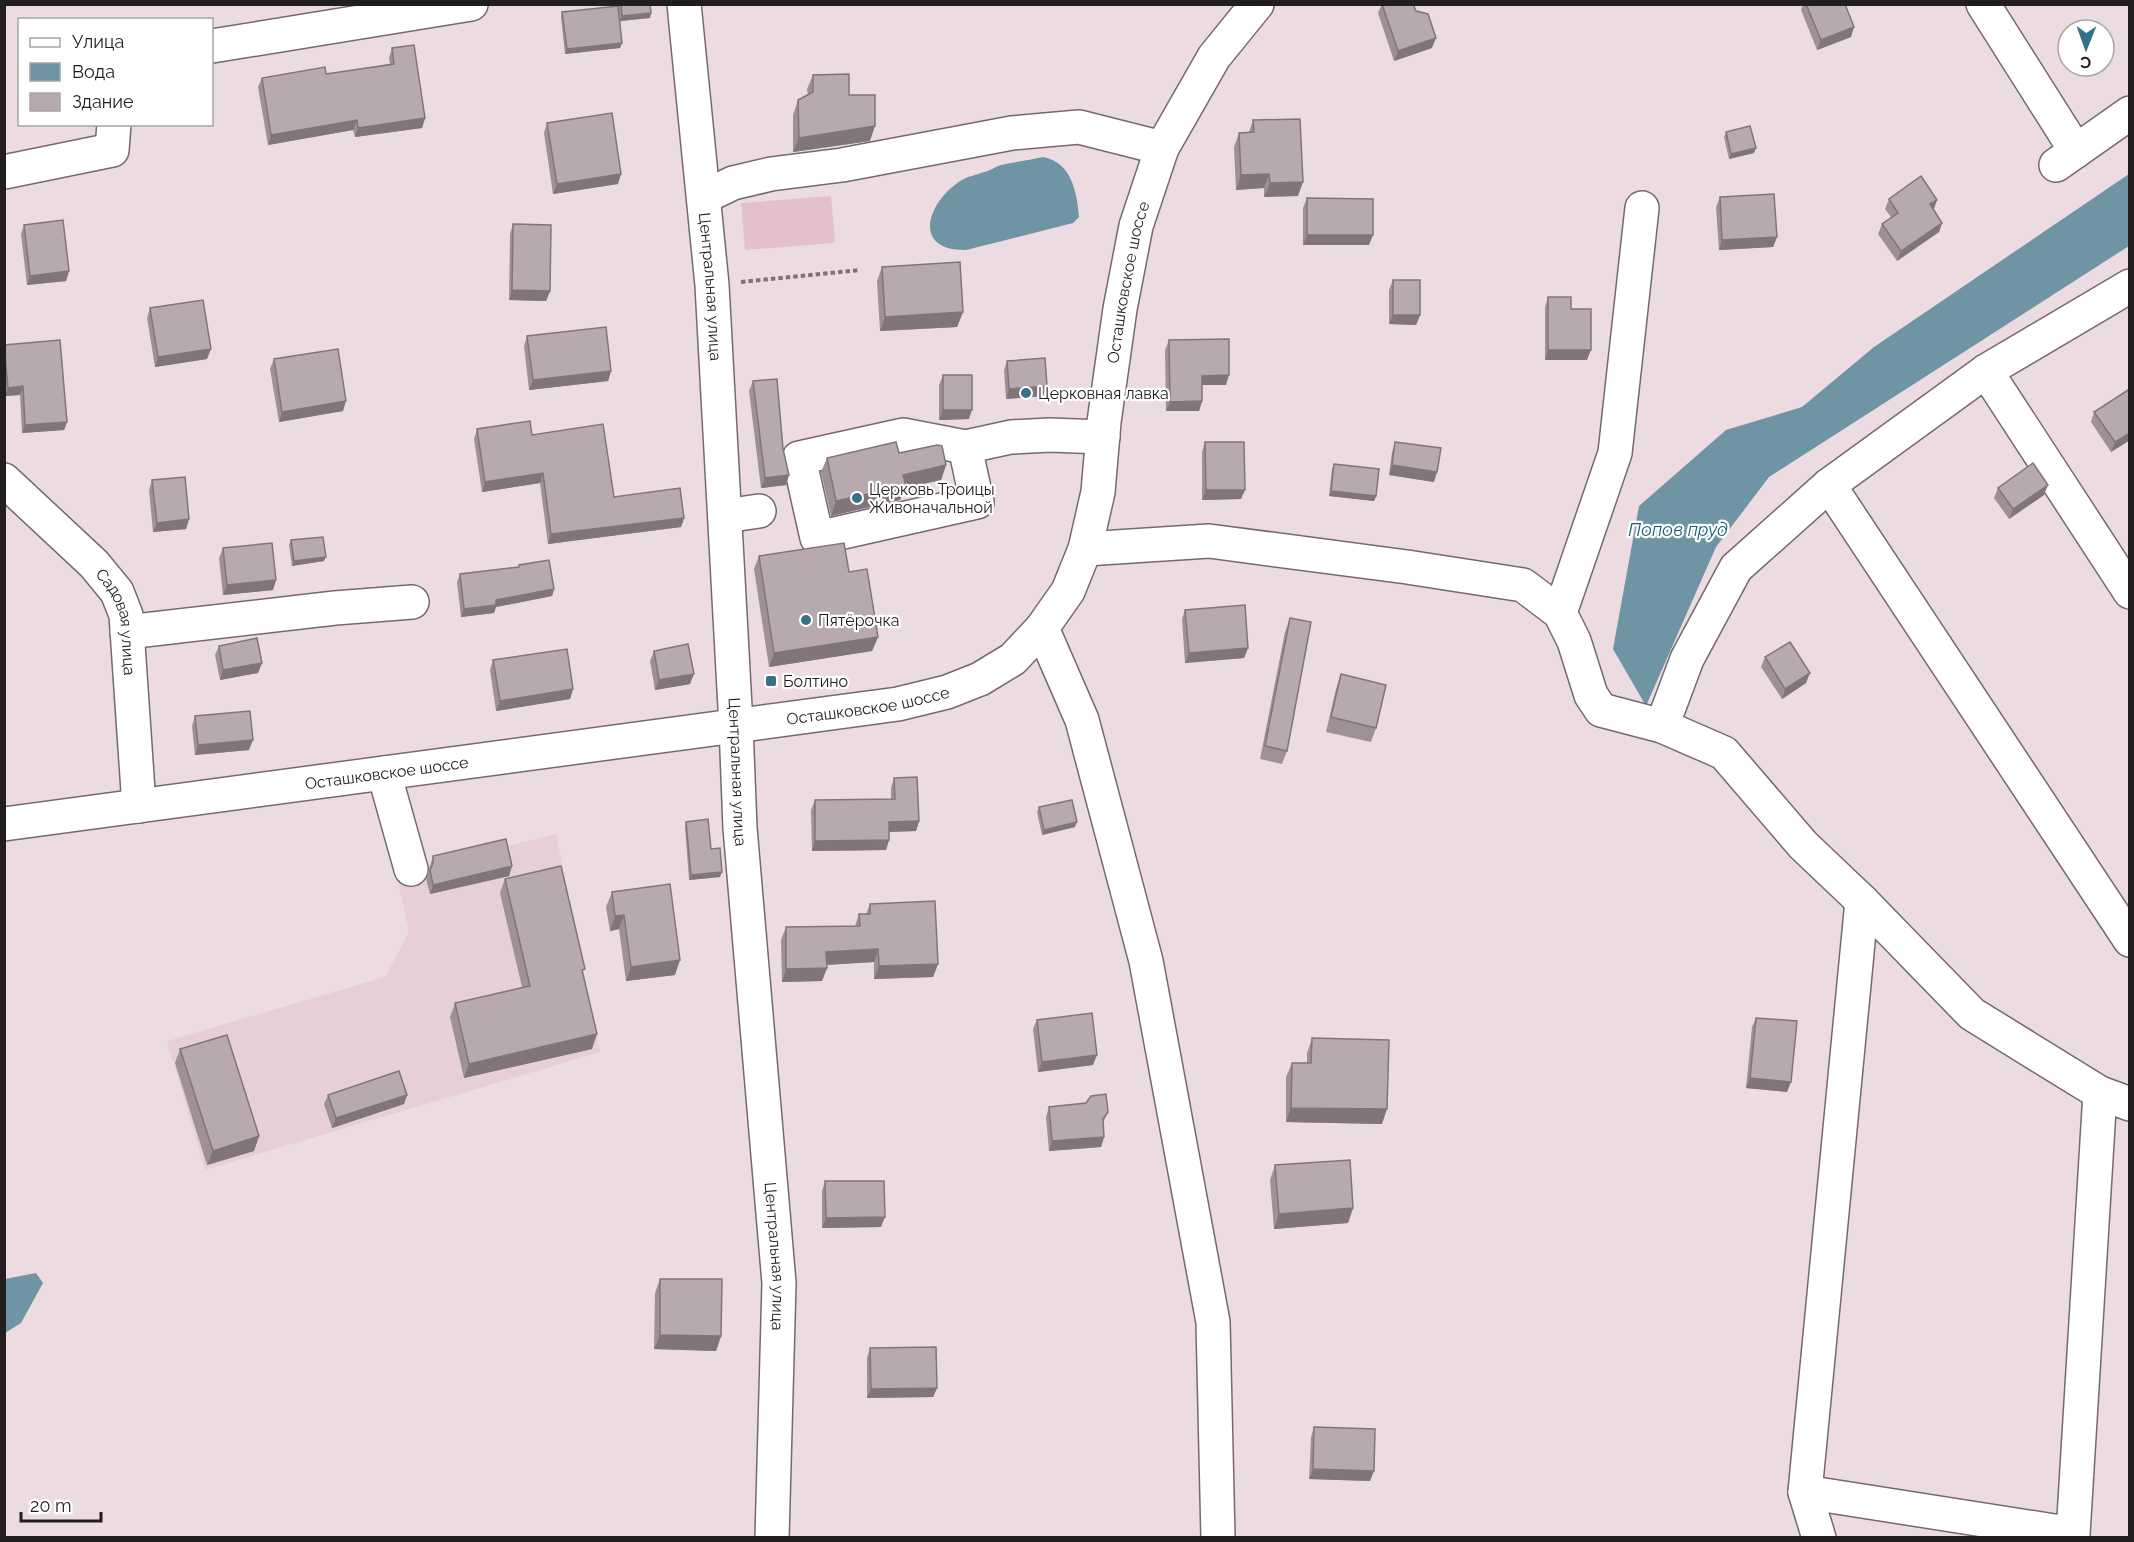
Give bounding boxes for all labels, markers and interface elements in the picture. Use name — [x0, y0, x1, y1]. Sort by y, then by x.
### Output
legend — [18, 18, 213, 126]
north arrow — [2056, 18, 2116, 78]
text: Улица — [72, 31, 124, 52]
text: С — [2080, 53, 2091, 72]
text: Вода — [72, 61, 115, 82]
text: Здание — [72, 91, 134, 112]
street label: Осташковское шоссе — [1103, 199, 1153, 365]
street label: Центральная улица — [695, 212, 726, 361]
place label: Церковная лавка — [1038, 384, 1169, 403]
marker: Церковная лавка — [1019, 386, 1033, 400]
place label: Церковь Троицы Живоначальной — [869, 480, 995, 517]
marker: Церковь Троицы Живоначальной — [850, 491, 864, 505]
water label: Попов пруд — [1628, 519, 1728, 540]
street label: Садовая улица — [92, 564, 140, 676]
place label: Пятёрочка — [818, 611, 899, 630]
marker: Пятёрочка — [799, 613, 813, 627]
place label: Болтино — [783, 672, 848, 691]
marker: Болтино — [764, 674, 778, 688]
street label: Осташковское шоссе — [785, 682, 951, 728]
street label: Центральная улица — [725, 697, 751, 847]
street label: Осташковское шоссе — [304, 752, 469, 793]
street label: Центральная улица — [761, 1181, 789, 1331]
scale bar — [21, 1485, 100, 1523]
text: 20 m — [30, 1495, 72, 1516]

